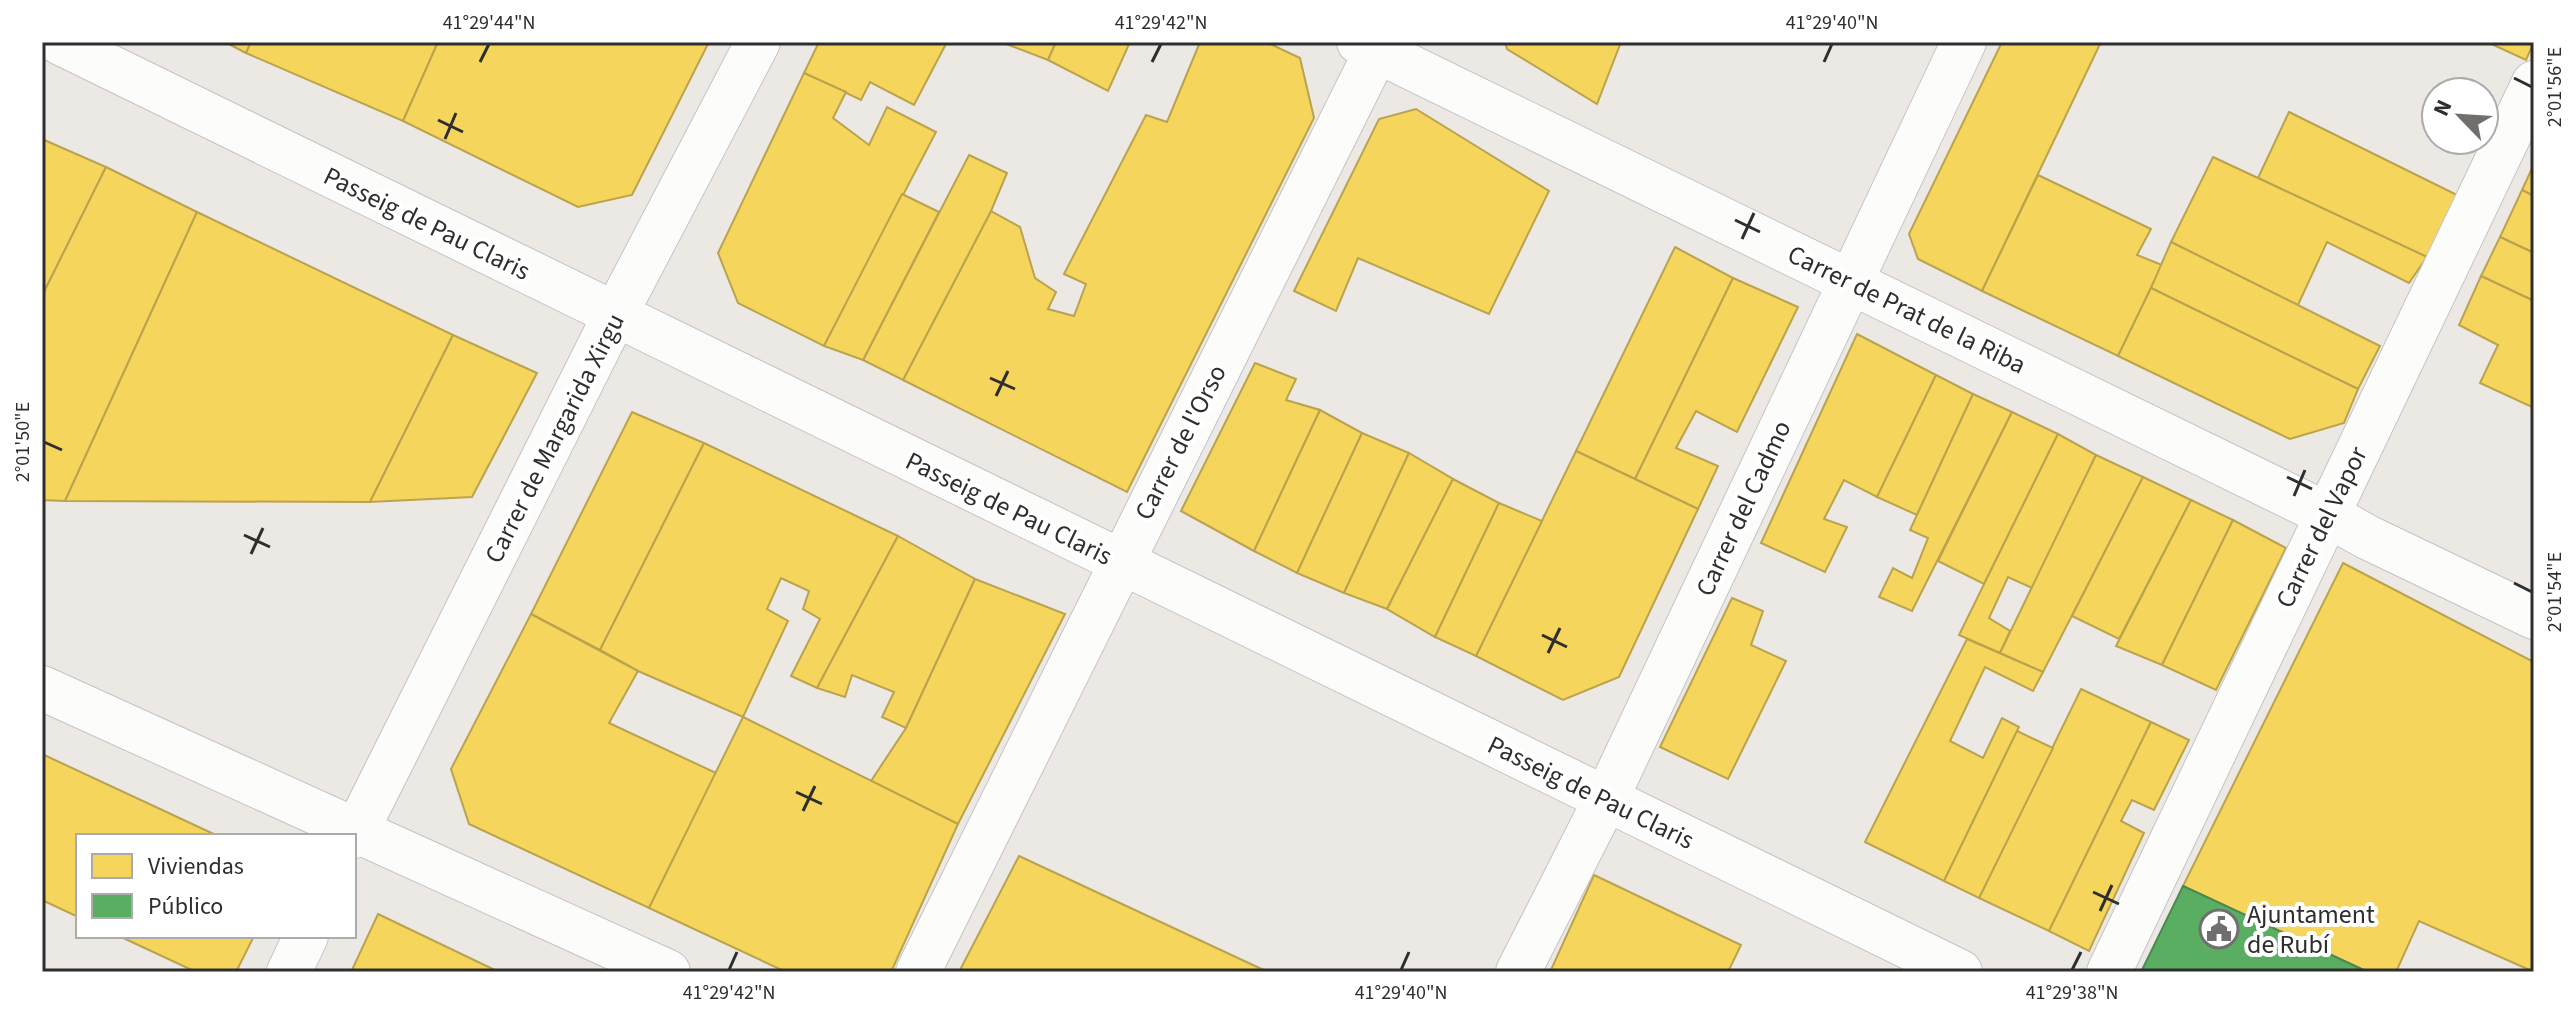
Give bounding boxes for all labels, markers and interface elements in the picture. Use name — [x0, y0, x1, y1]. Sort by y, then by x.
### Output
text: 41°29'44"N — [443, 9, 535, 37]
text: 41°29'42"N — [1115, 9, 1207, 37]
text: 41°29'40"N — [1786, 9, 1878, 37]
text: 2°01'56"E — [2541, 47, 2569, 127]
north arrow — [2420, 76, 2500, 156]
text: N — [2425, 95, 2460, 121]
street label: Passeig de Pau Claris — [317, 157, 536, 290]
street label: Carrer de Prat de la Riba — [1781, 236, 2032, 383]
street label: Carrer de Margarida Xirgu — [475, 307, 634, 570]
street label: Carrer de l'Orso — [1125, 358, 1235, 526]
text: 2°01'50"E — [9, 402, 37, 482]
street label: Carrer del Cadmo — [1687, 414, 1800, 602]
street label: Carrer del Vapor — [2266, 439, 2377, 614]
street label: Passeig de Pau Claris — [899, 442, 1118, 575]
text: 2°01'54"E — [2541, 552, 2569, 632]
street label: Passeig de Pau Claris — [1481, 726, 1700, 859]
legend — [76, 834, 356, 938]
text: Viviendas — [148, 849, 244, 884]
text: Público — [148, 889, 223, 924]
place label: Ajuntament de Rubí — [2247, 896, 2375, 963]
public building icon: Ajuntament de Rubí — [2198, 908, 2240, 950]
text: 41°29'42"N — [683, 979, 775, 1007]
text: 41°29'40"N — [1355, 979, 1447, 1007]
text: 41°29'38"N — [2026, 979, 2118, 1007]

